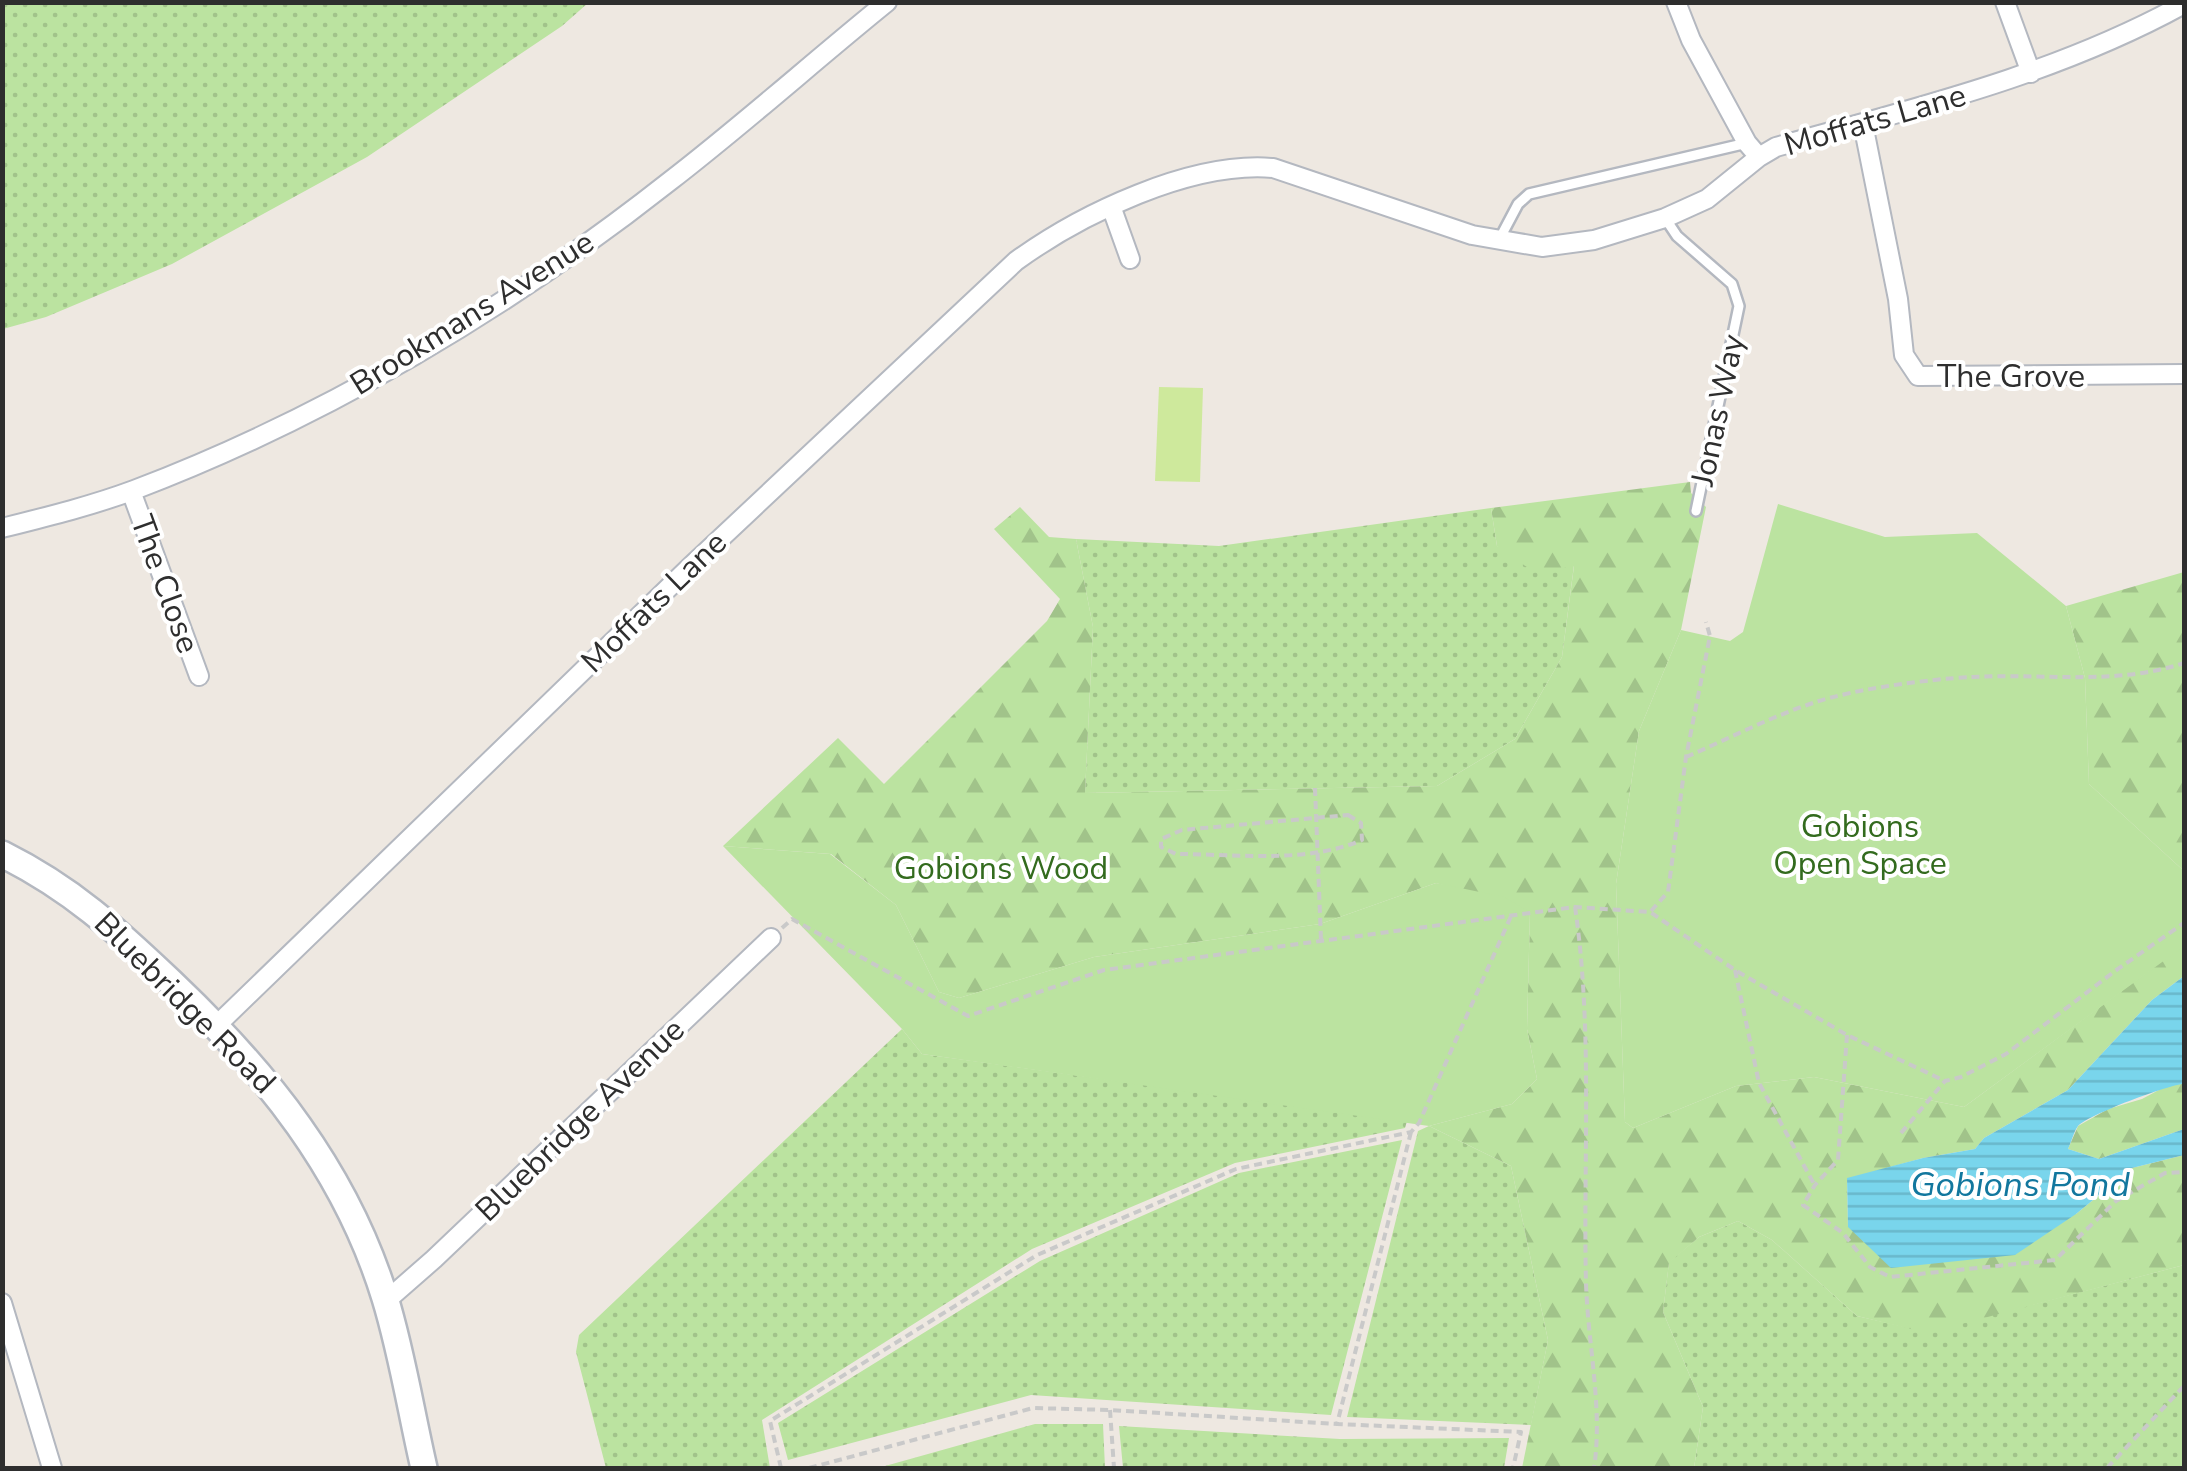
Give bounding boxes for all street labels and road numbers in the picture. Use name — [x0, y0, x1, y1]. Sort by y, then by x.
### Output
street label: Moffats Lane — [1779, 74, 1971, 166]
street label: Brookmans Avenue — [342, 221, 602, 405]
street label: Jonas Way — [1681, 330, 1755, 491]
street label: The Grove — [1937, 355, 2085, 398]
street label: The Close — [120, 509, 210, 659]
street label: Moffats Lane — [572, 522, 736, 682]
street label: Bluebridge Road — [85, 903, 285, 1103]
street label: Bluebridge Avenue — [466, 1009, 694, 1231]

